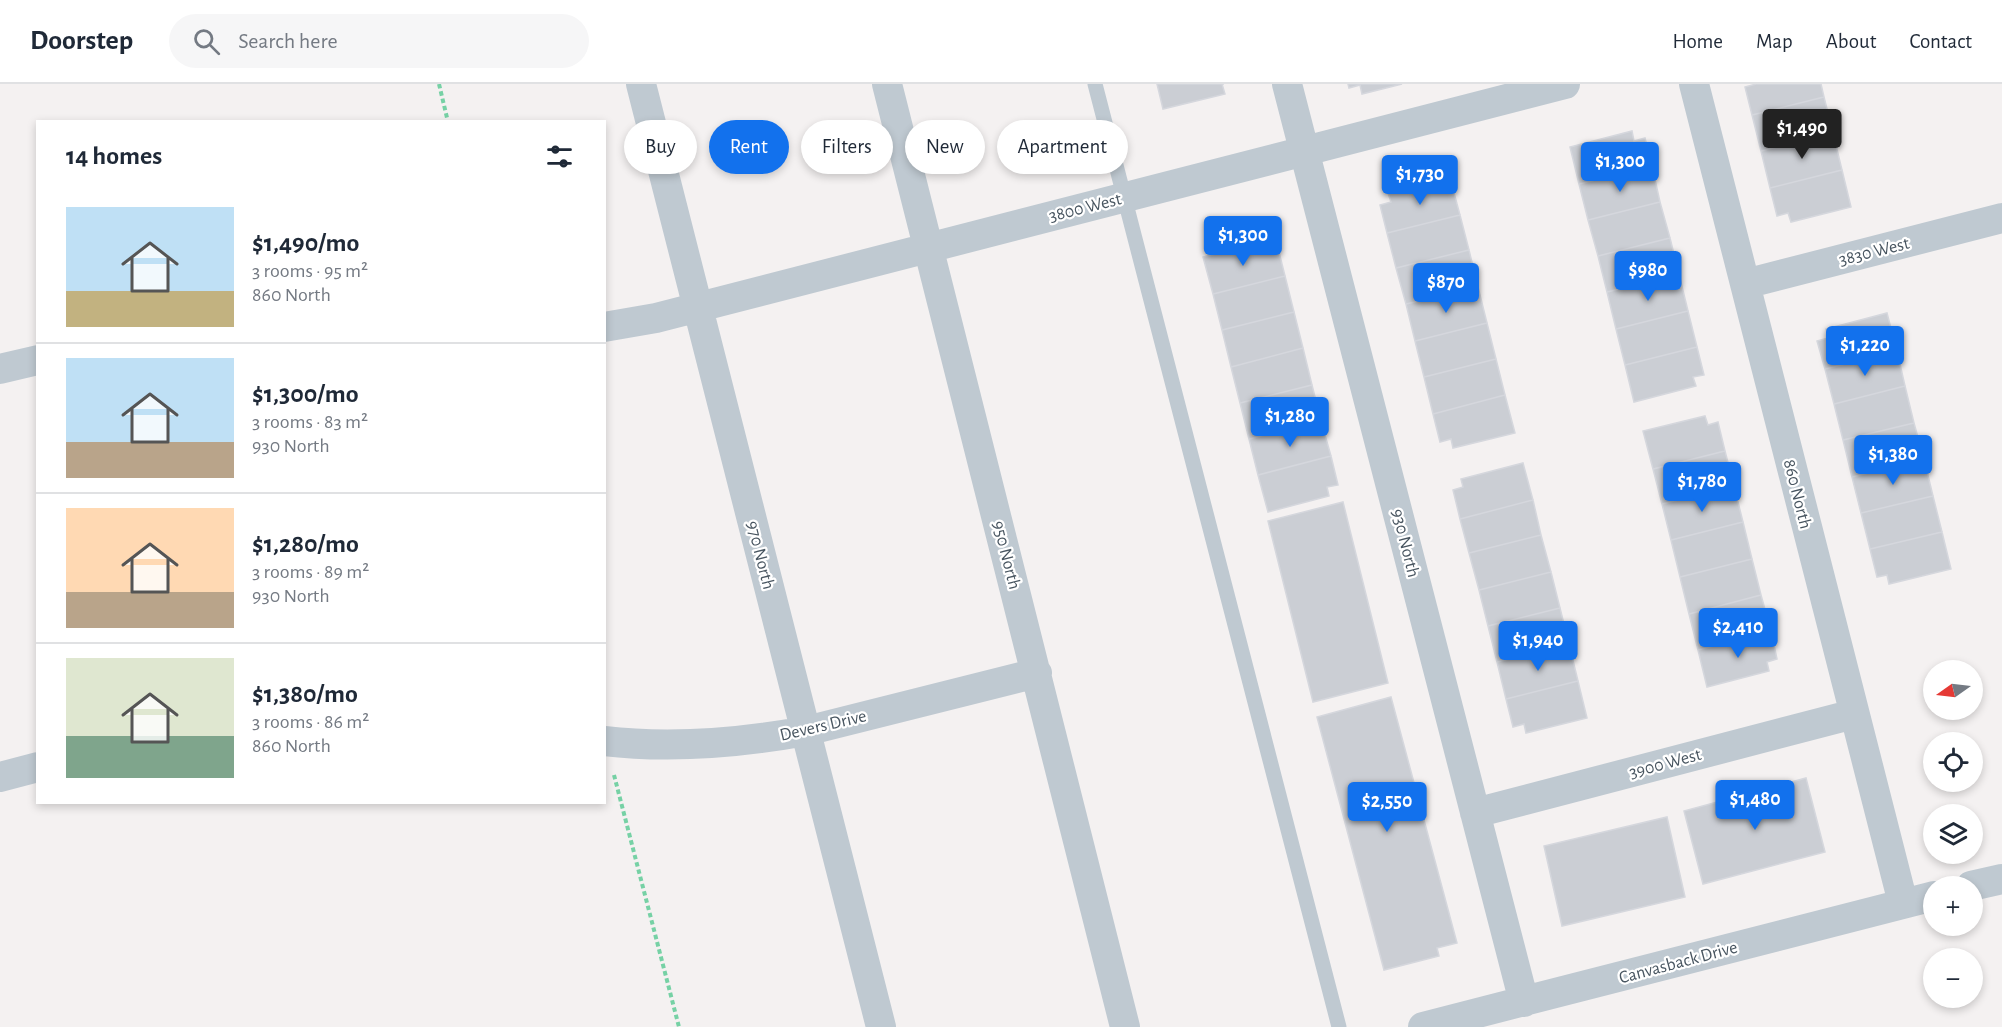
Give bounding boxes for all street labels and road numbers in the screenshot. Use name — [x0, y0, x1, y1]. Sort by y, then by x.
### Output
street label: 3800 West — [1047, 190, 1124, 226]
street label: 3830 West — [1837, 234, 1912, 269]
street label: 860 North — [1780, 458, 1814, 531]
street label: 930 North — [1388, 507, 1422, 579]
street label: 970 North — [743, 519, 777, 591]
street label: 950 North — [989, 519, 1023, 591]
street label: Devers Drive — [778, 707, 868, 745]
street label: 3900 West — [1627, 746, 1703, 782]
street label: Canvasback Drive — [1617, 939, 1739, 987]

